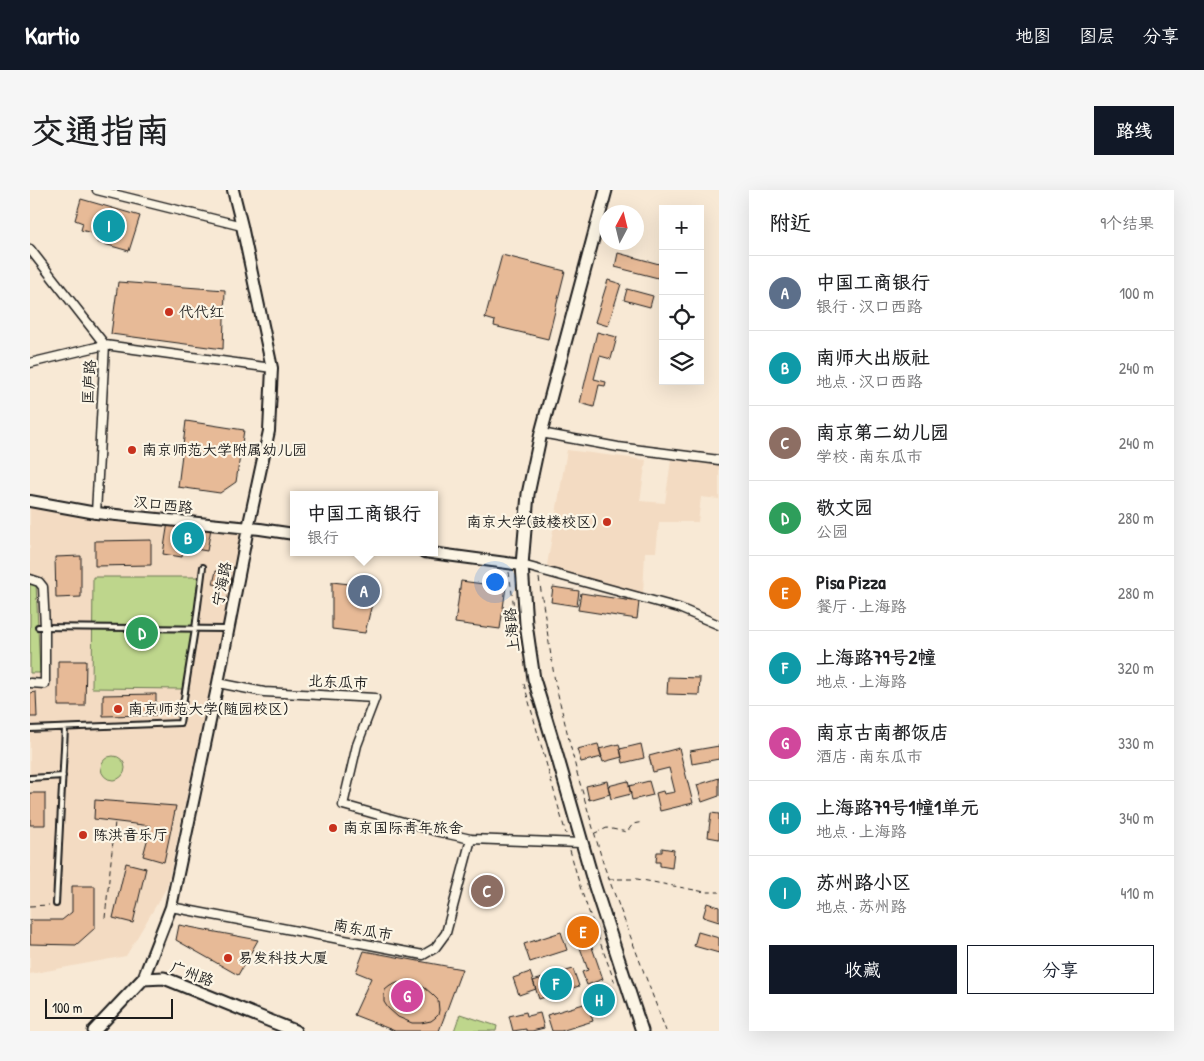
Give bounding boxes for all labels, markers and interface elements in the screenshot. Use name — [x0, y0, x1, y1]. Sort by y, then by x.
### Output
text: Kartio — [25, 19, 80, 51]
text: 地图 — [1015, 23, 1051, 48]
text: 图层 — [1079, 23, 1115, 48]
text: 分享 — [1143, 23, 1179, 48]
button: 路线 — [1094, 106, 1174, 155]
text: 交通指南 — [30, 107, 170, 154]
north arrow — [599, 205, 644, 250]
map controls — [659, 205, 704, 385]
button: + — [659, 205, 704, 250]
pin: I — [93, 207, 125, 245]
text: 附近 — [769, 208, 811, 237]
text: 9个结果 — [1100, 212, 1154, 234]
button: − — [659, 250, 704, 295]
text: 中国工商银行 — [816, 269, 930, 295]
text: A — [781, 282, 789, 304]
text: 100 m — [1119, 282, 1154, 304]
button: locate — [659, 295, 704, 340]
text: 银行 · 汉口西路 — [816, 295, 923, 317]
place label: 代代红 — [179, 301, 224, 322]
marker: 代代红 — [163, 306, 175, 318]
button: layers — [659, 340, 704, 385]
text: 南师大出版社 — [816, 344, 930, 370]
text: B — [781, 357, 789, 379]
text: 240 m — [1119, 357, 1154, 379]
street label: 匡庐路 — [77, 359, 100, 405]
text: 地点 · 汉口西路 — [816, 370, 923, 392]
text: 南京第二幼儿园 — [816, 419, 949, 445]
text: C — [781, 432, 789, 454]
text: 240 m — [1119, 432, 1154, 454]
place label: 南京师范大学附属幼儿园 — [142, 439, 307, 460]
marker: 南京师范大学附属幼儿园 — [126, 444, 138, 456]
text: 学校 · 南东瓜市 — [816, 445, 923, 467]
street label: 汉口西路 — [132, 491, 194, 518]
popup — [290, 491, 438, 556]
text: 敬文园 — [816, 494, 873, 520]
text: 中国工商银行 — [307, 500, 421, 526]
text: D — [781, 507, 789, 529]
text: 280 m — [1118, 507, 1154, 529]
place label: 南京大学(鼓楼校区) — [467, 511, 597, 532]
marker: 南京大学(鼓楼校区) — [601, 516, 613, 528]
pin: B — [172, 519, 204, 557]
text: 公园 — [816, 520, 848, 542]
text: 银行 — [307, 526, 339, 548]
street label: 宁海路 — [207, 560, 236, 608]
your location — [482, 569, 508, 595]
text: Pisa Pizza — [816, 569, 886, 595]
pin: A — [348, 572, 380, 610]
text: E — [781, 582, 789, 604]
text: 280 m — [1118, 582, 1154, 604]
text: 餐厅 · 上海路 — [816, 595, 907, 617]
street label: 上海路 — [499, 607, 524, 654]
pin: D — [126, 614, 158, 652]
text: 上海路79号2幢 — [816, 644, 936, 670]
text: F — [782, 657, 788, 679]
text: 320 m — [1118, 657, 1154, 679]
street label: 北东瓜市 — [308, 669, 369, 694]
text: 地点 · 上海路 — [816, 670, 907, 692]
place label: 南京师范大学(随园校区) — [128, 698, 288, 719]
marker: 南京师范大学(随园校区) — [112, 703, 124, 715]
text: 南京古南都饭店 — [816, 719, 949, 745]
text: G — [781, 732, 789, 754]
text: 330 m — [1118, 732, 1154, 754]
text: 酒店 · 南东瓜市 — [816, 745, 923, 767]
text: 上海路79号1幢1单元 — [816, 794, 979, 820]
text: H — [781, 807, 789, 829]
text: 340 m — [1119, 807, 1154, 829]
place label: 南京国际青年旅舍 — [343, 817, 463, 838]
text: 地点 · 上海路 — [816, 820, 907, 842]
marker: 南京国际青年旅舍 — [327, 822, 339, 834]
place label: 陈洪音乐厅 — [93, 824, 168, 845]
marker: 陈洪音乐厅 — [77, 829, 89, 841]
text: 苏州路小区 — [816, 869, 911, 895]
pin: C — [471, 872, 503, 910]
text: I — [783, 882, 787, 904]
text: 410 m — [1120, 882, 1154, 904]
text: 地点 · 苏州路 — [816, 895, 907, 917]
street label: 南东瓜市 — [332, 913, 395, 946]
pin: E — [567, 913, 599, 951]
button: 收藏 — [769, 945, 957, 994]
button: 分享 — [967, 945, 1154, 994]
place label: 易发科技大厦 — [238, 947, 328, 968]
marker: 易发科技大厦 — [222, 952, 234, 964]
street label: 广州路 — [167, 956, 217, 991]
pin: F — [540, 965, 572, 1003]
pin: G — [391, 977, 423, 1015]
pin: H — [583, 981, 615, 1019]
scale bar — [45, 996, 172, 1019]
text: 100 m — [52, 998, 82, 1017]

